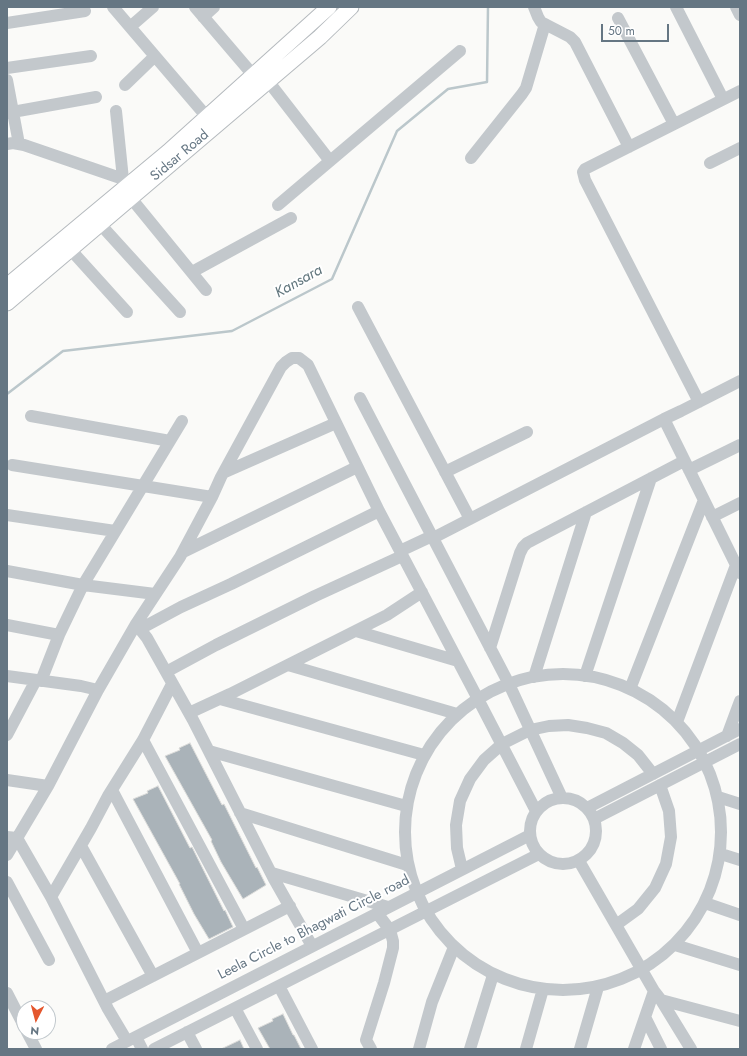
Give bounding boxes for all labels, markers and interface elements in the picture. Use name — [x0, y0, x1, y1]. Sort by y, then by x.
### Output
scale bar — [603, 16, 671, 42]
text: 50 m — [608, 22, 635, 40]
street label: Sidsar Road — [147, 127, 213, 185]
water label: Kansara — [272, 262, 326, 302]
street label: Leela Circle to Bhagwati Circle road — [215, 872, 413, 984]
north arrow — [16, 1000, 56, 1040]
text: N — [30, 1023, 40, 1039]

